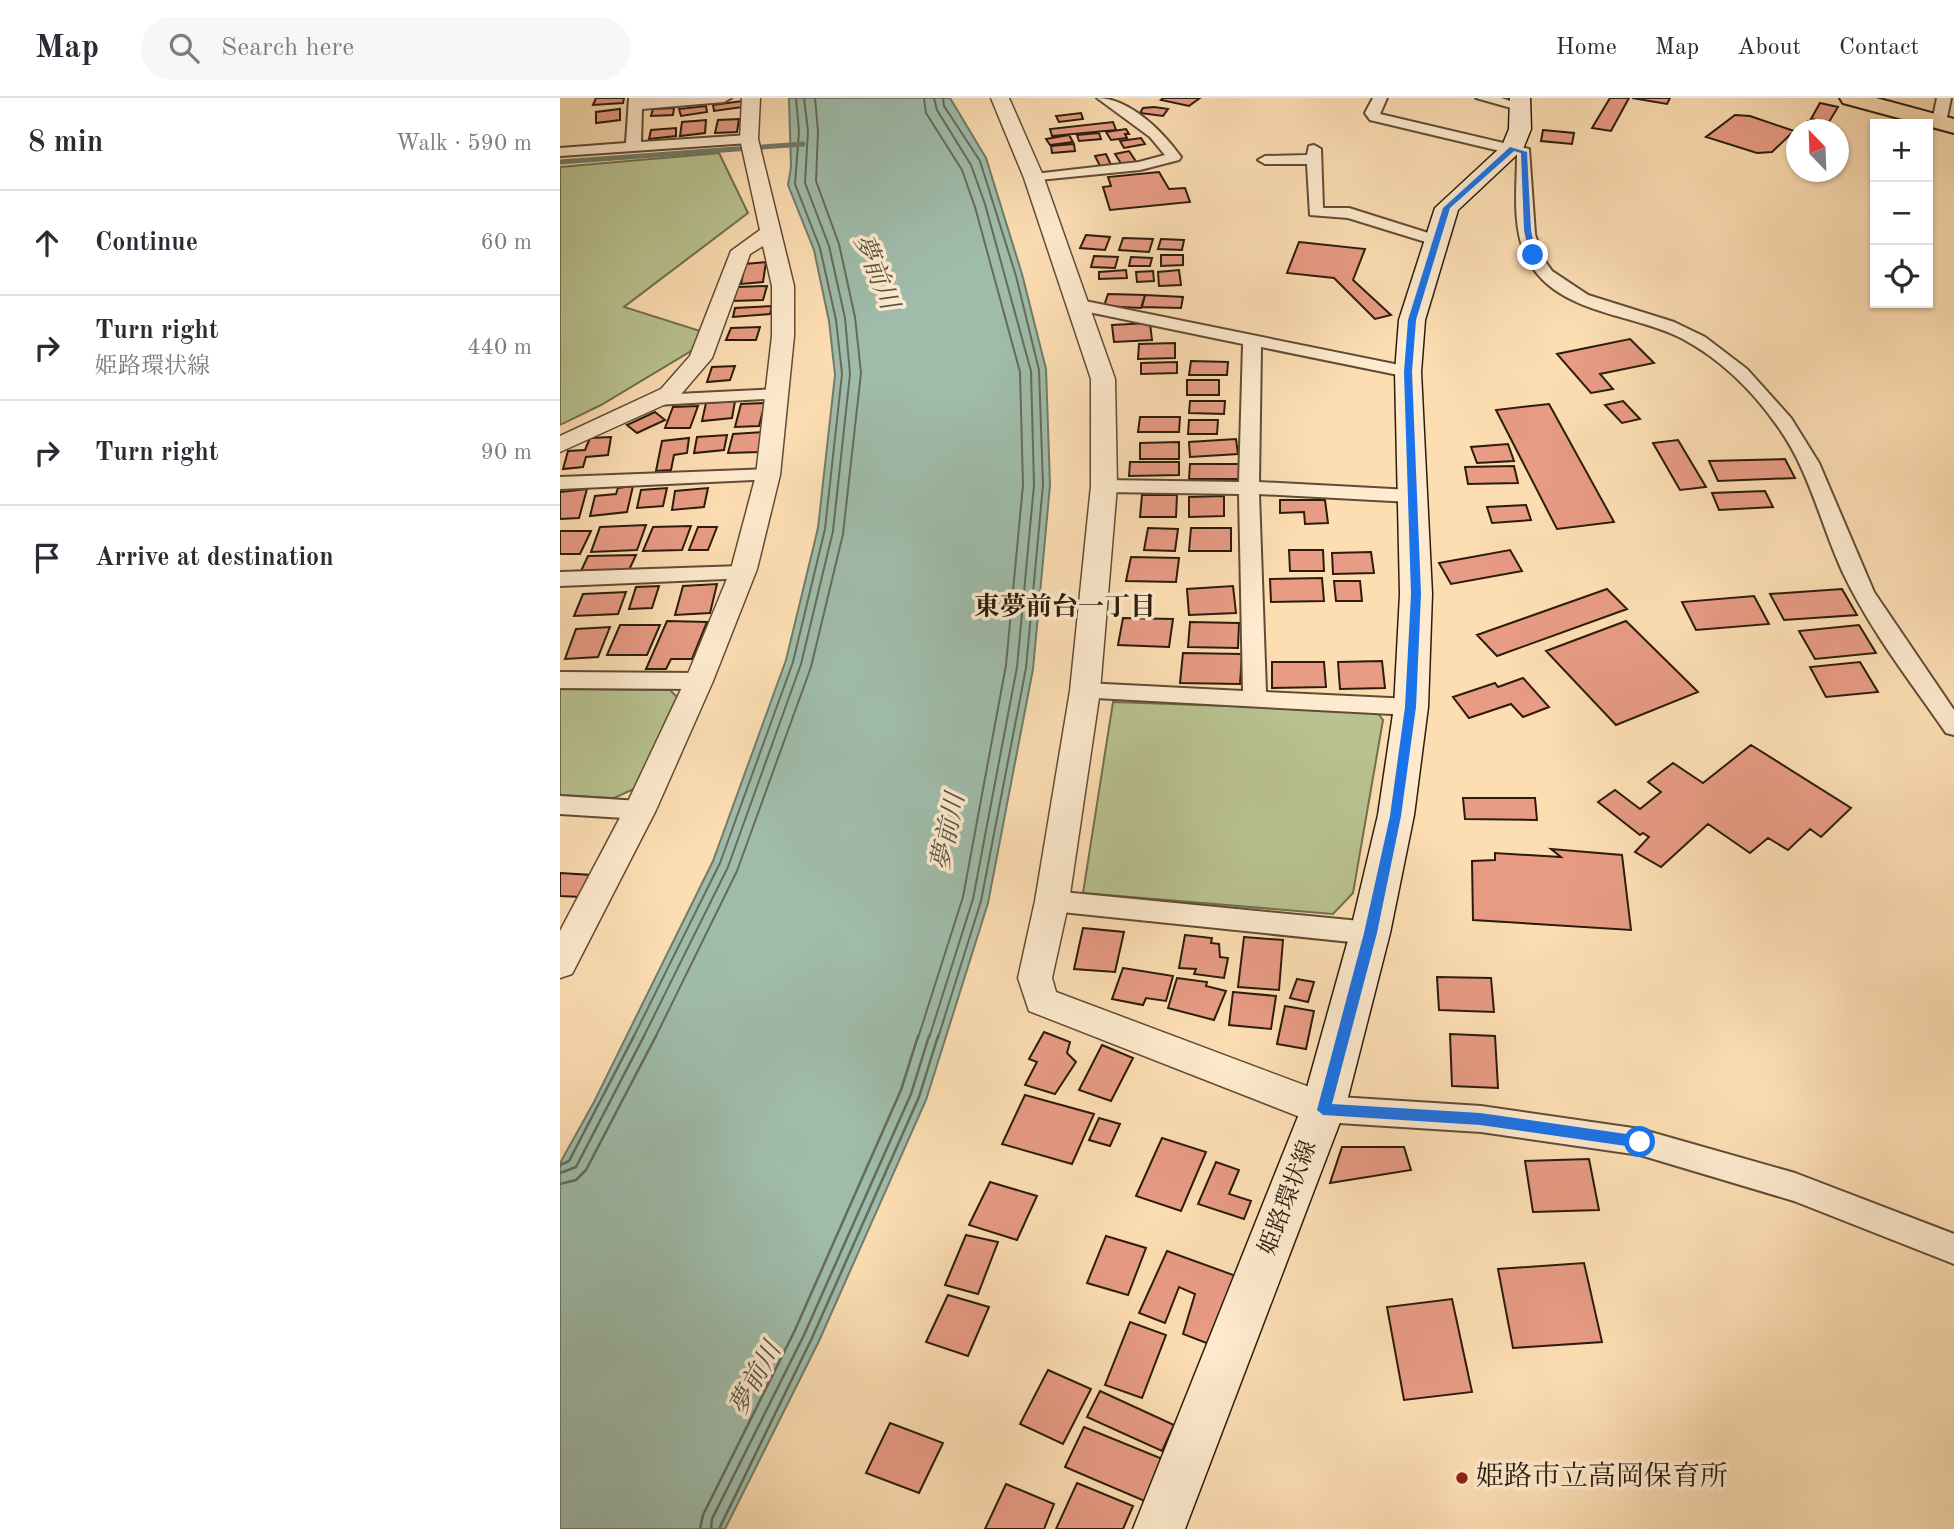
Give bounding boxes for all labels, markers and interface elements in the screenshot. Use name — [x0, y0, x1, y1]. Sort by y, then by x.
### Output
search box — [141, 17, 631, 80]
icon: search — [165, 29, 203, 67]
text: Map — [35, 32, 99, 65]
text: Search here — [221, 35, 354, 61]
text: Home — [1556, 36, 1617, 60]
text: Map — [1655, 36, 1699, 60]
text: About — [1737, 36, 1801, 60]
text: Contact — [1839, 36, 1919, 60]
north arrow — [1786, 119, 1849, 182]
map controls — [1870, 119, 1933, 308]
button: + — [1870, 119, 1933, 182]
text: 8 min — [28, 128, 103, 158]
text: Walk · 590 m — [396, 132, 532, 155]
button: − — [1870, 182, 1933, 245]
icon: ahead — [28, 224, 66, 262]
text: Continue — [95, 230, 198, 256]
water label: 夢前川 — [848, 230, 905, 316]
text: 60 m — [481, 231, 532, 254]
route end — [1517, 239, 1548, 270]
button: locate — [1870, 245, 1933, 308]
text: Turn right — [95, 318, 218, 344]
icon: right — [28, 329, 66, 367]
text: 440 m — [467, 336, 532, 359]
text: 姫路環状線 — [95, 355, 210, 378]
icon: right — [28, 434, 66, 472]
text: Turn right — [95, 440, 218, 466]
text: 90 m — [481, 441, 532, 464]
icon: arrive — [28, 539, 66, 577]
text: Arrive at destination — [95, 545, 334, 571]
district label: 東夢前台一丁目 — [974, 592, 1156, 621]
water label: 夢前川 — [926, 788, 970, 873]
route start — [1624, 1126, 1655, 1157]
street label: 姫路環状線 — [1253, 1137, 1322, 1258]
water label: 夢前川 — [724, 1335, 788, 1419]
place label: 姫路市立高岡保育所 — [1476, 1461, 1728, 1492]
marker: 姫路市立高岡保育所 — [1454, 1470, 1470, 1486]

